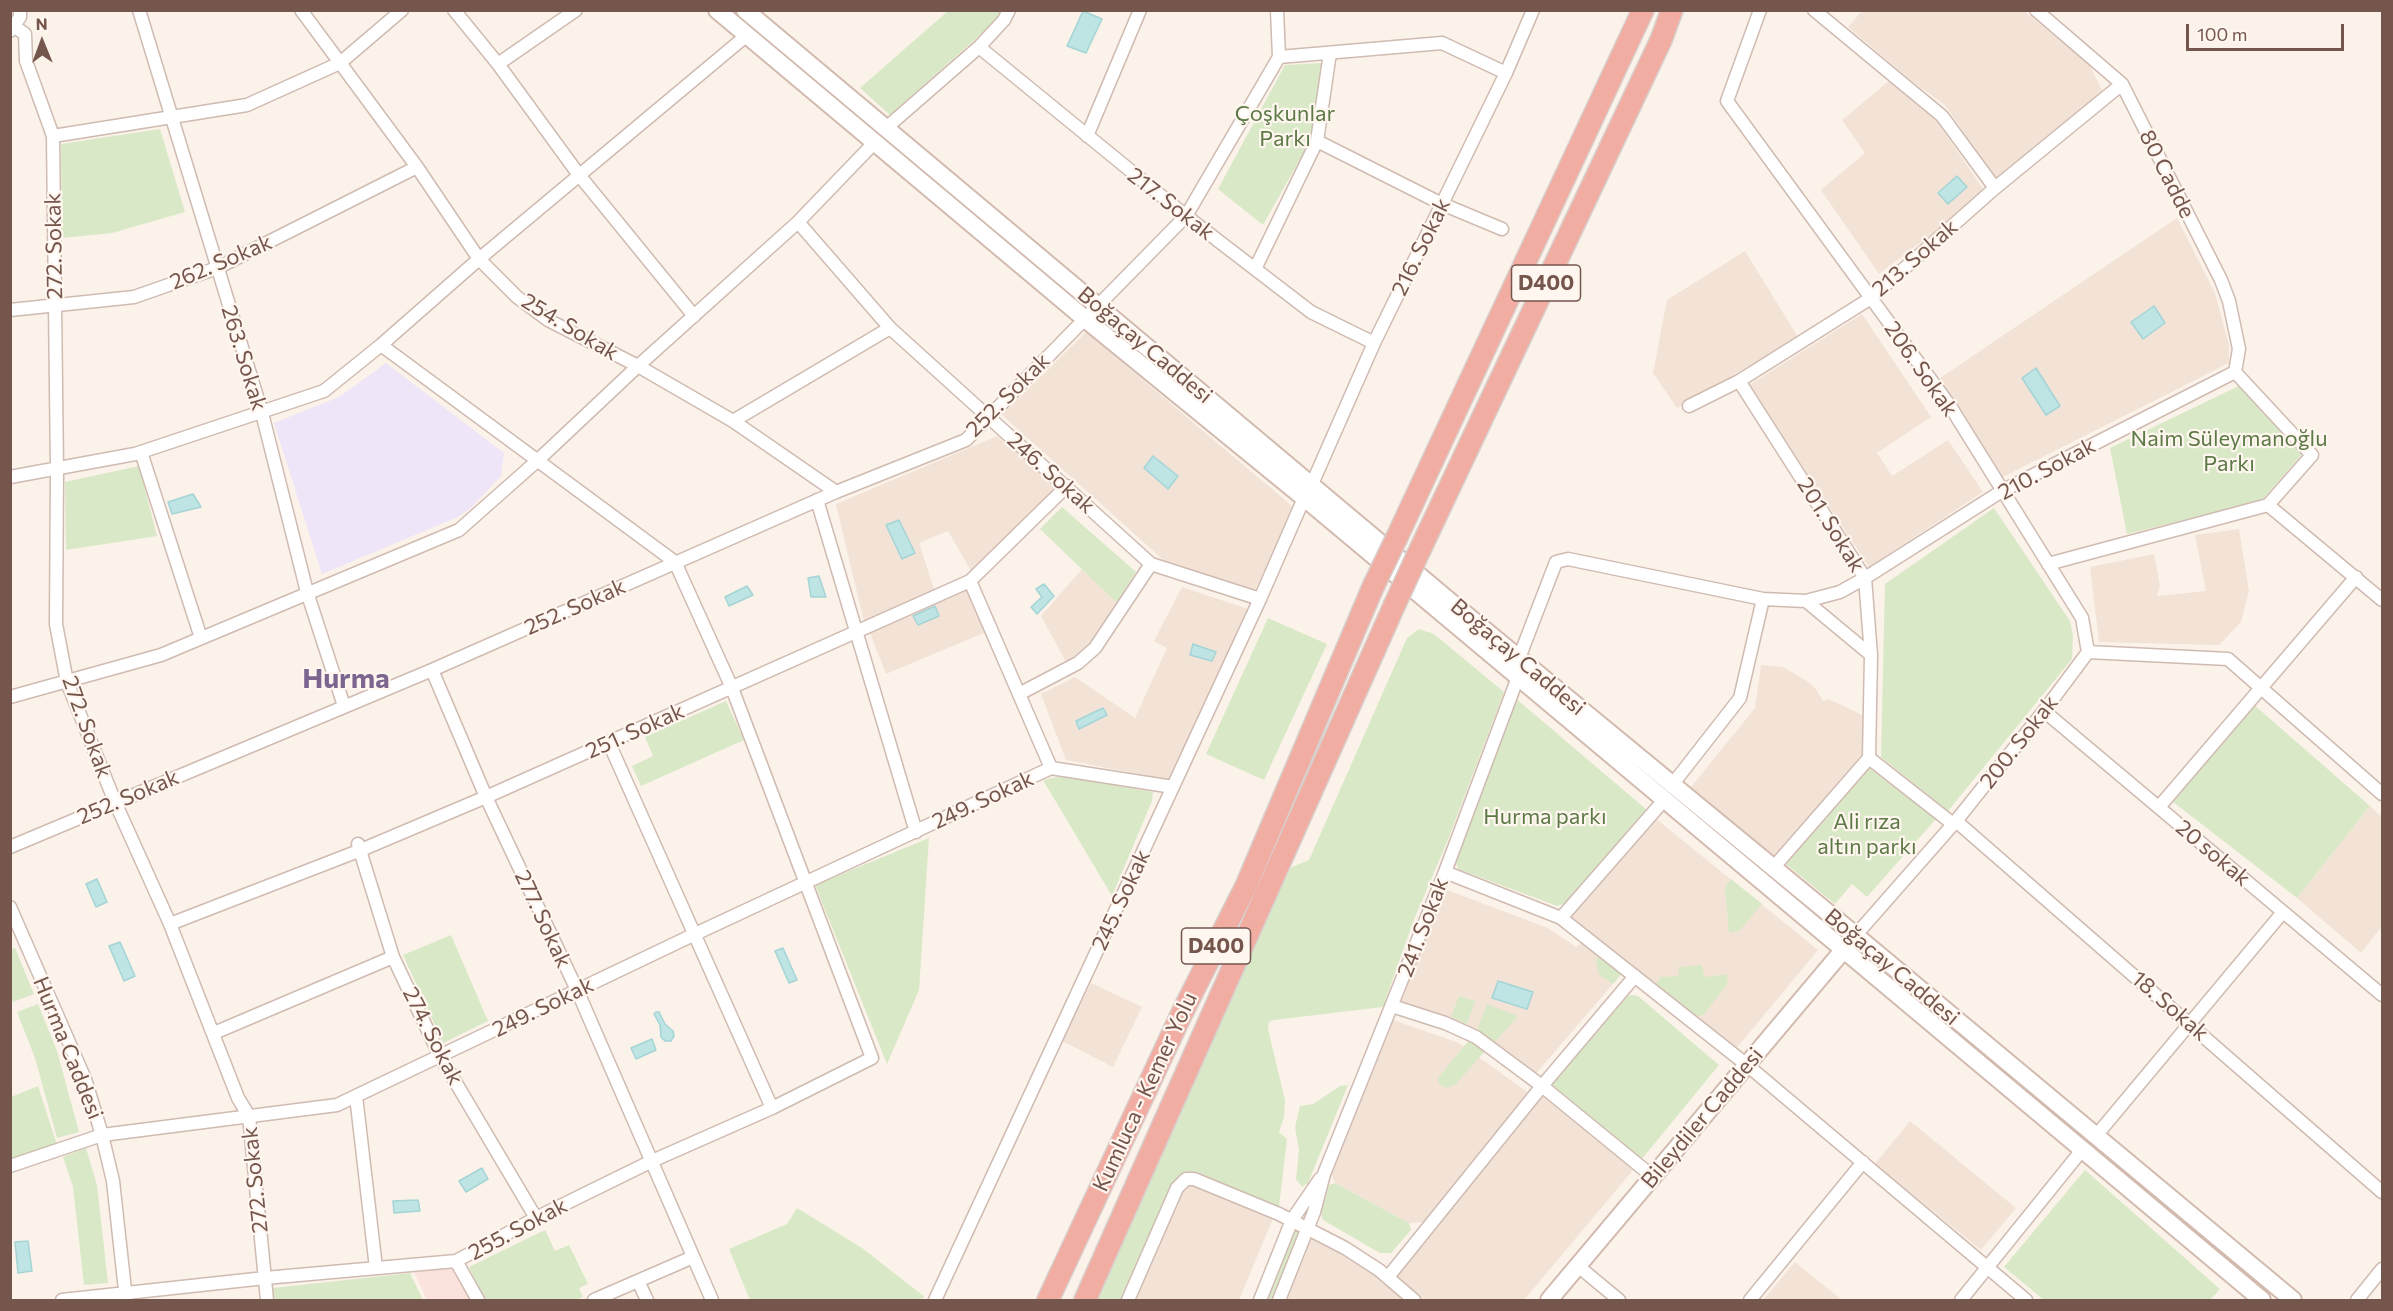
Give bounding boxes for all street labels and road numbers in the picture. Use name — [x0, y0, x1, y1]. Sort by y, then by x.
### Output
street label: 80 Cadde — [2134, 125, 2200, 223]
street label: 217. Sokak — [1122, 162, 1220, 246]
street label: 272. Sokak — [40, 192, 68, 300]
street label: 216. Sokak — [1386, 194, 1456, 300]
street label: 213. Sokak — [1867, 214, 1963, 302]
street label: 262. Sokak — [166, 229, 276, 295]
road number: D400 — [1512, 265, 1580, 301]
street label: Boğaçay Caddesi — [1072, 281, 1218, 409]
street label: 254. Sokak — [517, 288, 623, 366]
street label: 263. Sokak — [216, 302, 272, 414]
street label: 206. Sokak — [1879, 316, 1963, 422]
street label: 252. Sokak — [961, 348, 1055, 442]
street label: 246. Sokak — [1002, 427, 1100, 519]
street label: 210. Sokak — [1994, 432, 2100, 506]
street label: 201. Sokak — [1792, 473, 1870, 577]
street label: 252. Sokak — [520, 573, 630, 641]
street label: Boğaçay Caddesi — [1445, 593, 1591, 721]
street label: 272. Sokak — [56, 672, 118, 782]
street label: 200. Sokak — [1974, 690, 2064, 794]
street label: 251. Sokak — [582, 698, 688, 764]
street label: 252. Sokak — [73, 764, 183, 830]
street label: 249. Sokak — [928, 765, 1038, 835]
street label: 20 sokak — [2170, 814, 2256, 892]
street label: 245. Sokak — [1086, 845, 1156, 955]
street label: 277. Sokak — [509, 866, 577, 972]
street label: 241. Sokak — [1392, 873, 1454, 981]
street label: Boğaçay Caddesi — [1819, 903, 1965, 1031]
road number: D400 — [1182, 928, 1250, 964]
street label: 18. Sokak — [2126, 965, 2214, 1047]
street label: 249. Sokak — [488, 971, 598, 1043]
street label: Hurma Caddesi — [27, 973, 109, 1123]
street label: 274. Sokak — [397, 983, 469, 1089]
street label: Kumluca - Kemer Yolu — [1087, 988, 1203, 1196]
street label: Bileydiler Caddesi — [1635, 1042, 1769, 1194]
street label: 272. Sokak — [236, 1126, 274, 1234]
street label: 255. Sokak — [464, 1192, 572, 1266]

